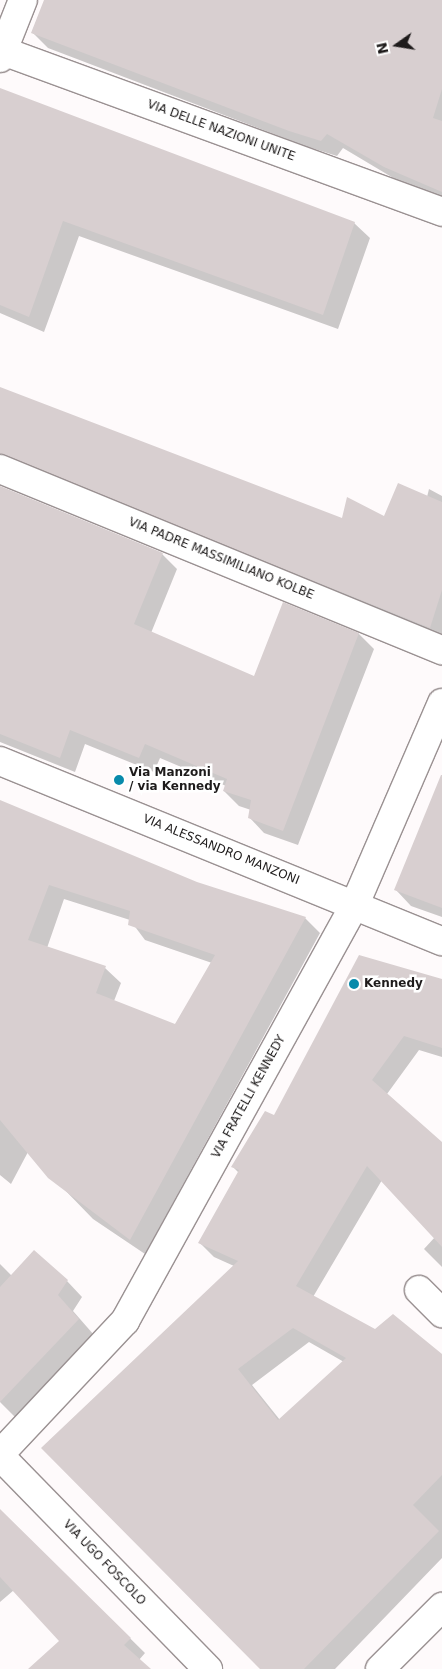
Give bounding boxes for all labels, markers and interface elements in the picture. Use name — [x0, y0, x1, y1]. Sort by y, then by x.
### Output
north arrow — [372, 20, 422, 70]
text: N — [373, 41, 391, 56]
street label: VIA DELLE NAZIONI UNITE — [145, 98, 297, 164]
street label: VIA PADRE MASSIMILIANO KOLBE — [126, 515, 316, 603]
place label: Via Manzoni / via Kennedy — [129, 766, 221, 794]
marker: Via Manzoni / via Kennedy — [113, 774, 125, 786]
street label: VIA ALESSANDRO MANZONI — [141, 812, 301, 888]
place label: Kennedy — [364, 977, 423, 991]
marker: Kennedy — [348, 978, 360, 990]
street label: VIA FRATELLI KENNEDY — [209, 1033, 289, 1161]
street label: VIA UGO FOSCOLO — [60, 1517, 148, 1609]

